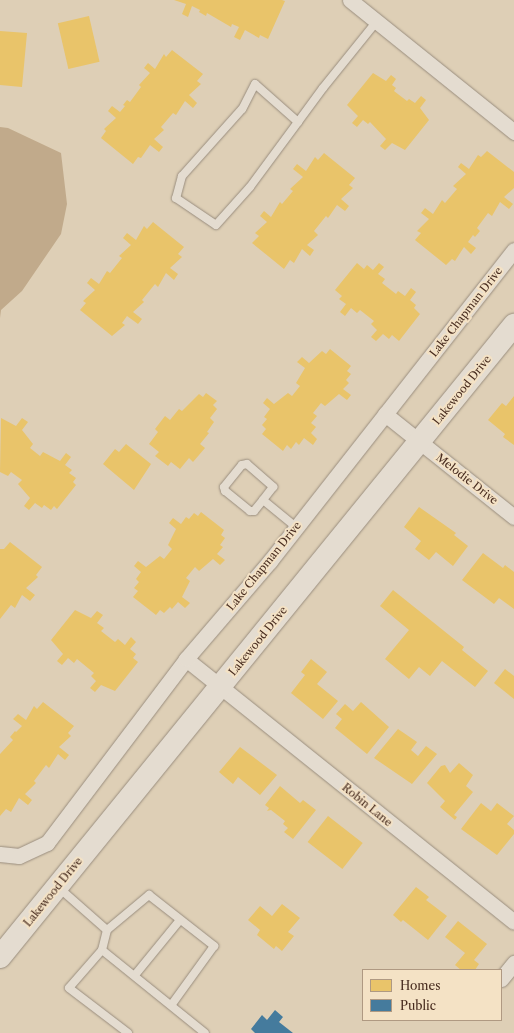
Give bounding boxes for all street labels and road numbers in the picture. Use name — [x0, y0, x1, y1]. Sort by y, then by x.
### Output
street label: Lake Chapman Drive — [427, 264, 505, 360]
street label: Lakewood Drive — [430, 353, 494, 427]
street label: Melodie Drive — [433, 451, 501, 507]
street label: Lake Chapman Drive — [224, 519, 304, 613]
street label: Lakewood Drive — [226, 604, 290, 678]
street label: Robin Lane — [339, 781, 395, 829]
street label: Lakewood Drive — [21, 855, 85, 929]

